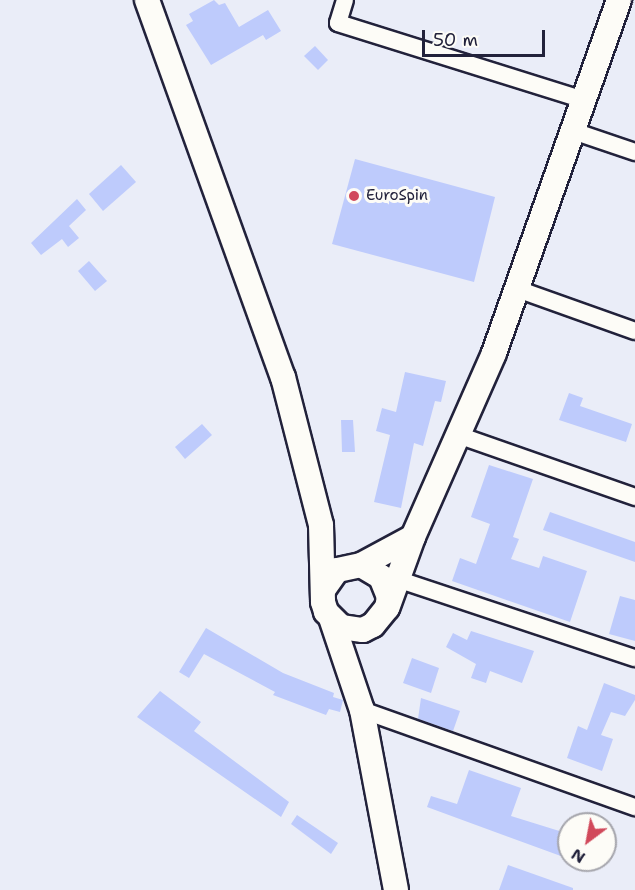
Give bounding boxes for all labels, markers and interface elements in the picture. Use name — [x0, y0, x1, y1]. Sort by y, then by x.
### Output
scale bar — [425, 18, 548, 56]
text: 50 m — [433, 28, 478, 52]
place label: EuroSpin — [366, 187, 428, 205]
marker: EuroSpin — [347, 189, 361, 203]
north arrow — [557, 812, 617, 872]
text: N — [567, 844, 589, 868]

